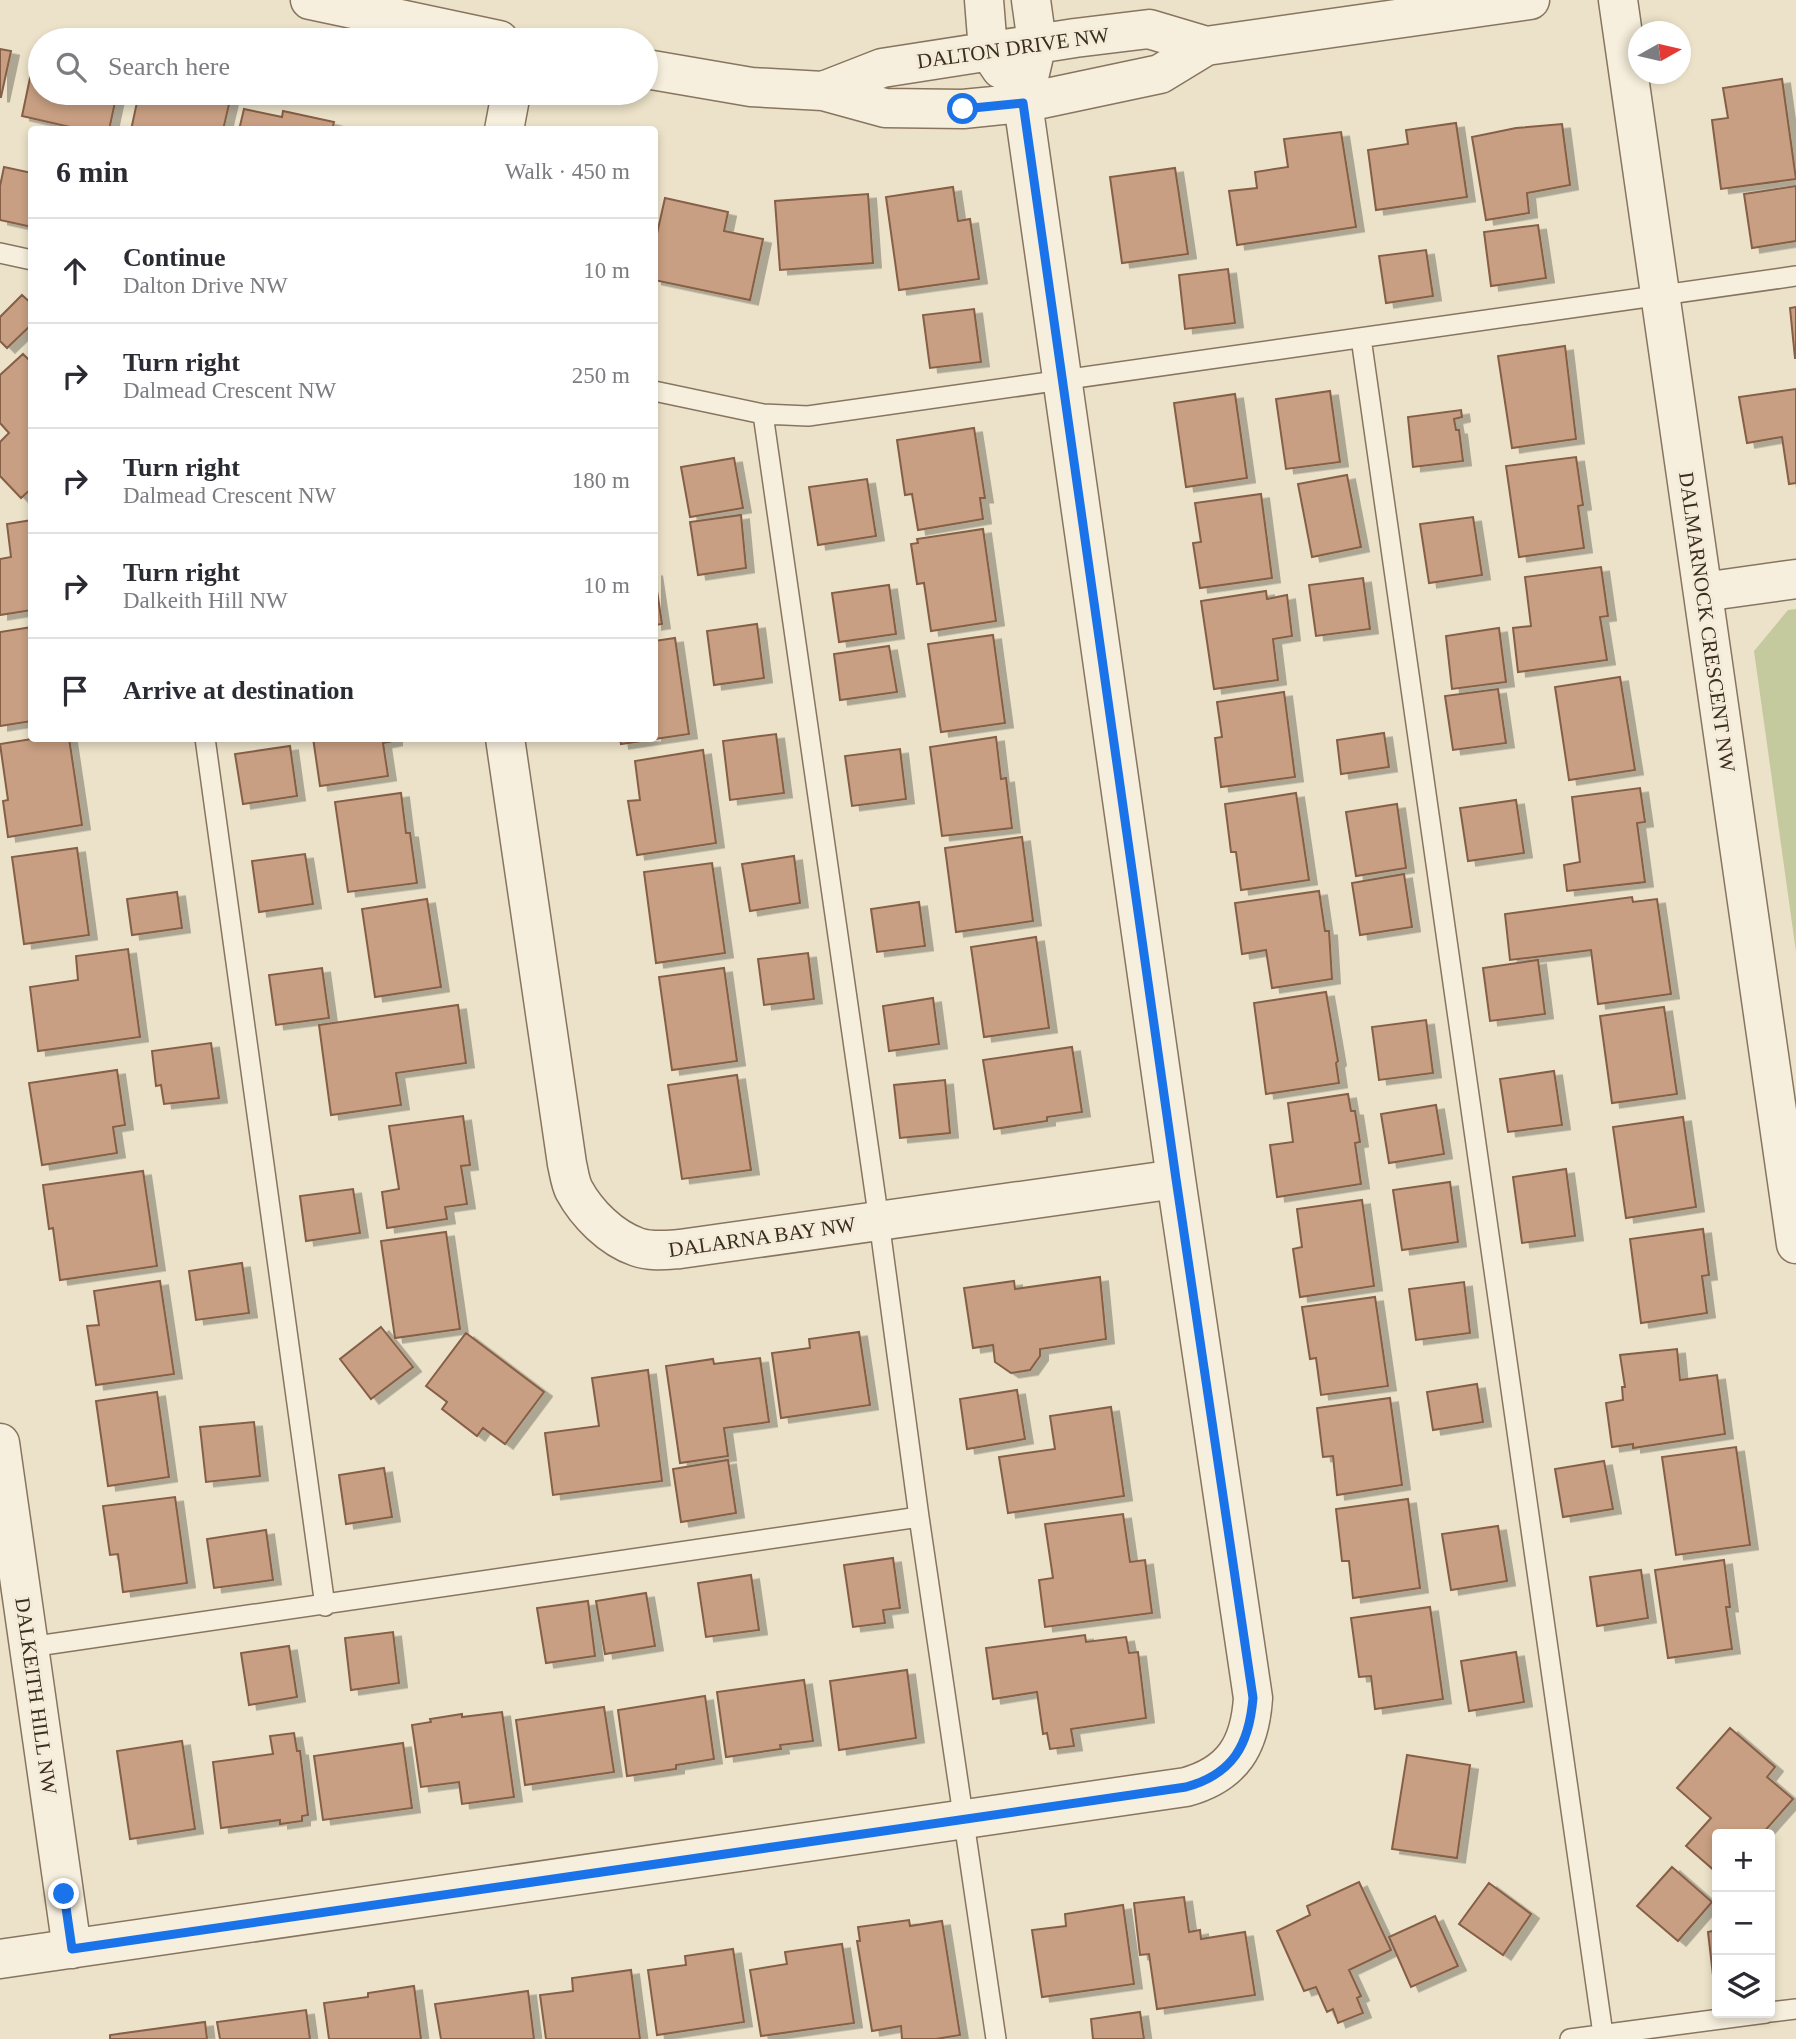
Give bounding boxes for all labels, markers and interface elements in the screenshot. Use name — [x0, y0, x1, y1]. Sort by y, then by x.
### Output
north arrow — [1628, 21, 1691, 84]
street label: DALTON DRIVE NW — [915, 23, 1111, 73]
search box — [28, 28, 658, 105]
icon: search — [52, 48, 90, 86]
text: Search here — [108, 52, 230, 81]
route start — [947, 93, 978, 124]
text: 6 min — [56, 155, 129, 188]
text: Walk · 450 m — [505, 159, 630, 184]
text: Continue — [123, 243, 226, 272]
icon: ahead — [56, 252, 94, 290]
text: 10 m — [583, 258, 630, 283]
text: Dalton Drive NW — [123, 273, 288, 298]
text: Turn right — [123, 348, 240, 377]
icon: right — [56, 357, 94, 395]
text: 250 m — [572, 363, 630, 388]
text: Dalmead Crescent NW — [123, 378, 336, 403]
text: Turn right — [123, 453, 240, 482]
icon: right — [56, 462, 94, 500]
text: 180 m — [572, 468, 630, 493]
street label: DALMARNOCK CRESCENT NW — [1674, 470, 1740, 774]
text: Dalmead Crescent NW — [123, 483, 336, 508]
text: Turn right — [123, 558, 240, 587]
icon: right — [56, 567, 94, 605]
text: 10 m — [583, 573, 630, 598]
text: Dalkeith Hill NW — [123, 588, 288, 613]
icon: arrive — [56, 672, 94, 710]
text: Arrive at destination — [123, 676, 354, 705]
street label: DALARNA BAY NW — [667, 1212, 857, 1262]
street label: DALKEITH HILL NW — [10, 1596, 62, 1796]
map controls — [1712, 1829, 1775, 2018]
button: + — [1712, 1829, 1775, 1892]
route end — [48, 1878, 79, 1909]
button: − — [1712, 1892, 1775, 1955]
button: layers — [1712, 1955, 1775, 2018]

